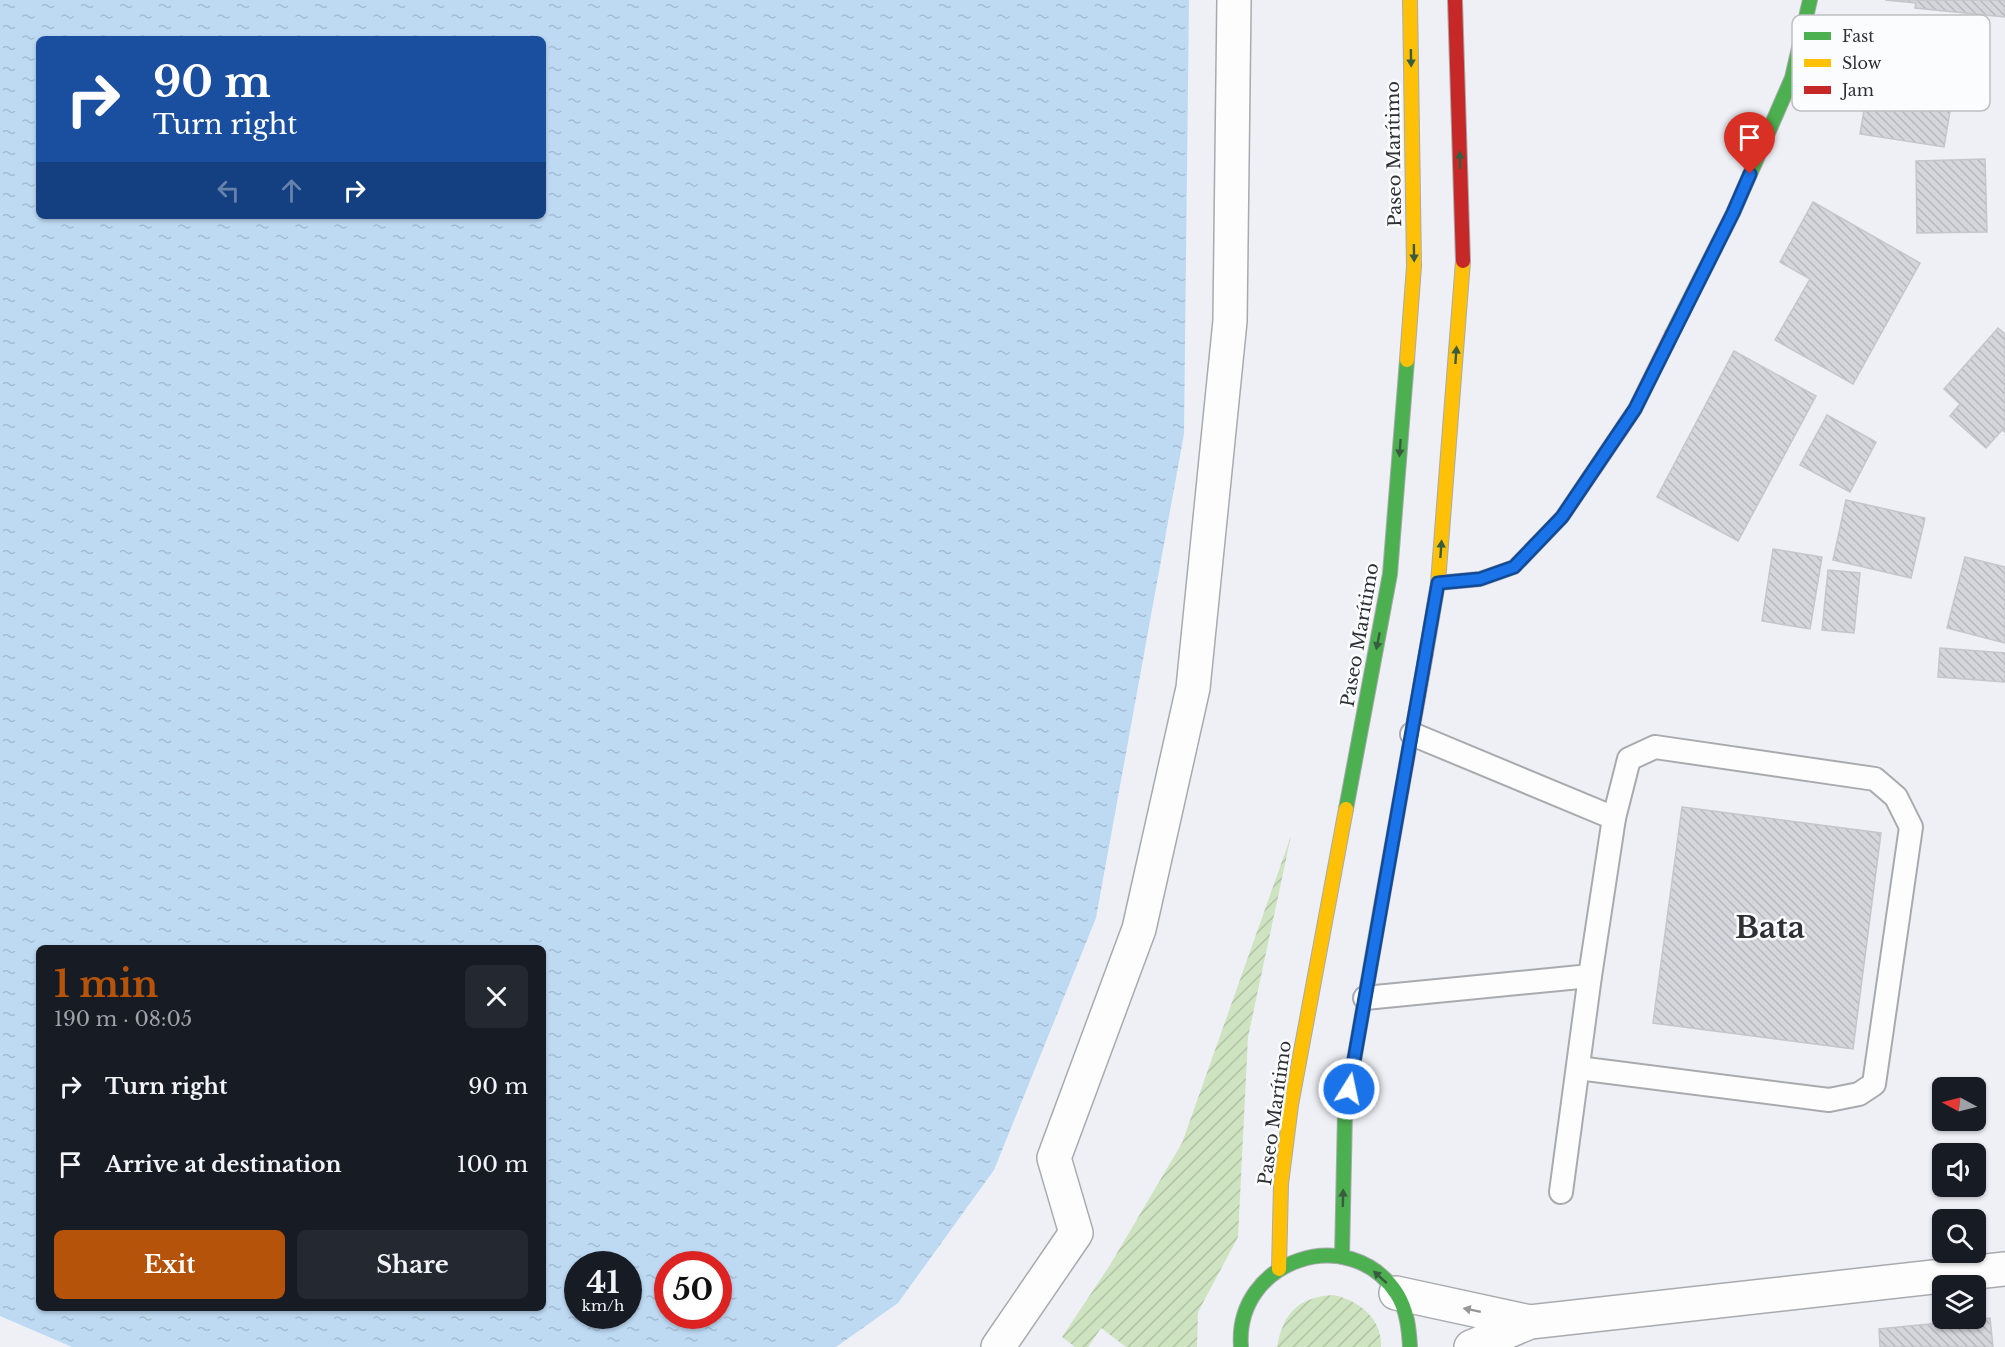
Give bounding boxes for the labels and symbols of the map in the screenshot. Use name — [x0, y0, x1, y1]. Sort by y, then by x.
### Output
legend — [1792, 15, 1990, 111]
text: Fast — [1842, 26, 1874, 46]
one-way arrow — [1406, 49, 1416, 68]
text: Slow — [1842, 53, 1882, 73]
text: Jam — [1840, 80, 1874, 100]
street label: Paseo Marítimo — [1382, 81, 1406, 227]
pin — [1724, 112, 1775, 174]
one-way arrow — [1455, 151, 1465, 170]
one-way arrow — [1409, 244, 1419, 263]
one-way arrow — [1451, 346, 1461, 365]
one-way arrow — [1395, 438, 1405, 457]
one-way arrow — [1436, 540, 1446, 559]
street label: Paseo Marítimo — [1337, 561, 1383, 709]
one-way arrow — [1373, 632, 1382, 651]
district label: Bata — [1735, 909, 1805, 946]
street label: Paseo Marítimo — [1254, 1039, 1296, 1187]
position arrow — [1317, 1057, 1381, 1121]
north arrow — [1932, 1077, 1986, 1131]
one-way arrow — [1338, 1189, 1348, 1208]
speed limit sign: 50 — [654, 1251, 732, 1329]
one-way arrow — [1373, 1271, 1388, 1284]
one-way arrow — [1463, 1304, 1482, 1314]

